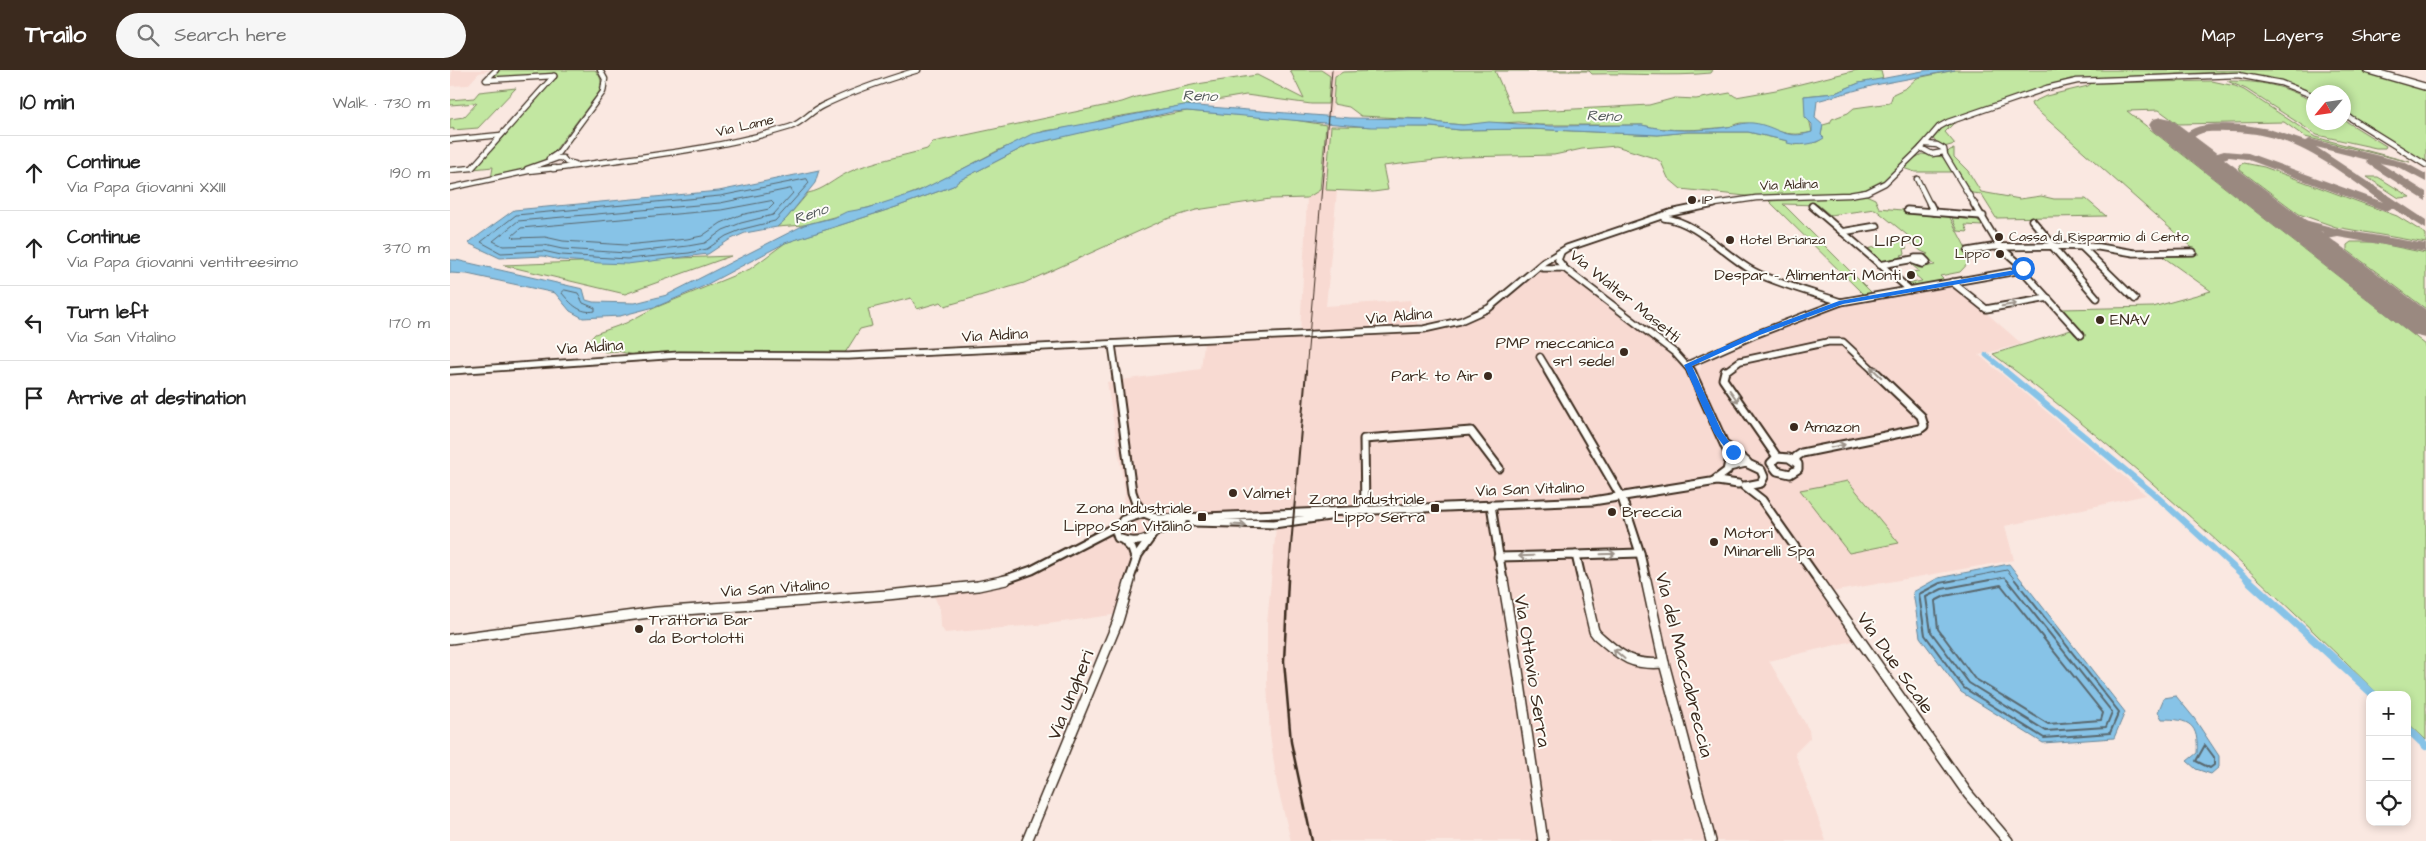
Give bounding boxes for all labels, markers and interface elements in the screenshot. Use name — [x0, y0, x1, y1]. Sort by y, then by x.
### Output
search box — [116, 13, 466, 58]
text: Trailo — [25, 18, 86, 52]
icon: search — [134, 21, 162, 49]
text: Search here — [174, 22, 286, 49]
text: Map — [2201, 23, 2235, 48]
text: Layers — [2263, 23, 2324, 48]
text: Share — [2352, 23, 2401, 48]
water label: Reno — [1182, 85, 1219, 107]
north arrow — [2306, 85, 2351, 130]
text: 10 min — [20, 88, 74, 117]
text: Walk · 730 m — [332, 92, 430, 114]
water label: Reno — [1586, 105, 1623, 127]
street label: Via Lame — [714, 110, 776, 142]
text: Continue — [67, 149, 141, 176]
icon: ahead — [20, 159, 48, 187]
text: 190 m — [390, 162, 430, 184]
street label: Via Aldina — [1760, 174, 1818, 196]
text: Via Papa Giovanni XXIII — [67, 176, 226, 198]
place label: IP — [1702, 190, 1713, 210]
marker: IP — [1686, 194, 1698, 206]
water label: Reno — [791, 198, 832, 230]
text: Continue — [67, 224, 141, 251]
place label: Cassa di Risparmio di Cento — [2009, 227, 2189, 247]
place label: Hotel Brianza — [1740, 230, 1825, 250]
district label: LIPPO — [1874, 230, 1924, 252]
marker: Cassa di Risparmio di Cento — [1993, 231, 2005, 243]
icon: ahead — [20, 234, 48, 262]
marker: Hotel Brianza — [1724, 234, 1736, 246]
text: 370 m — [383, 237, 430, 259]
place label: Lippo — [1955, 244, 1990, 264]
street label: Via Walter Masetti — [1565, 245, 1685, 348]
marker: Lippo — [1994, 248, 2006, 260]
text: Via Papa Giovanni ventitreesimo — [67, 251, 298, 273]
route start — [2012, 257, 2035, 280]
place label: Despar - Alimentari Monti — [1715, 264, 1902, 286]
marker: Despar - Alimentari Monti — [1905, 269, 1917, 281]
text: Turn left — [67, 299, 148, 326]
one-way arrow — [2000, 300, 2016, 310]
street label: Via Aldina — [1365, 302, 1433, 330]
icon: left — [20, 309, 48, 337]
place label: ENAV — [2110, 309, 2150, 331]
text: 170 m — [389, 312, 430, 334]
marker: ENAV — [2094, 314, 2106, 326]
street label: Via Aldina — [961, 322, 1029, 348]
text: Via San Vitalino — [67, 326, 176, 348]
place label: PMP meccanica srl sede1 — [1496, 332, 1614, 372]
street label: Via Aldina — [556, 334, 624, 360]
marker: PMP meccanica srl sede1 — [1618, 346, 1630, 358]
place label: Park to Air — [1391, 365, 1478, 387]
one-way arrow — [1870, 366, 1883, 378]
marker: Park to Air — [1482, 370, 1494, 382]
icon: arrive — [20, 384, 48, 412]
text: Arrive at destination — [67, 385, 246, 412]
one-way arrow — [1728, 389, 1739, 402]
place label: Amazon — [1804, 416, 1860, 438]
marker: Amazon — [1788, 421, 1800, 433]
route end — [1722, 441, 1745, 464]
one-way arrow — [1830, 441, 1846, 450]
street label: Via San Vitalino — [1475, 476, 1585, 502]
place label: Valmet — [1243, 482, 1292, 504]
marker: Valmet — [1227, 487, 1239, 499]
place label: Zona Industriale Lippo Serra — [1309, 488, 1425, 528]
place label: Zona Industriale Lippo San Vitalino — [1063, 497, 1192, 537]
place label: Breccia — [1622, 501, 1682, 523]
marker: Zona Industriale Lippo Serra — [1429, 502, 1441, 514]
marker: Breccia — [1606, 506, 1618, 518]
marker: Zona Industriale Lippo San Vitalino — [1196, 511, 1208, 523]
one-way arrow — [1231, 520, 1247, 529]
place label: Motori Minarelli Spa — [1724, 522, 1814, 562]
marker: Motori Minarelli Spa — [1708, 536, 1720, 548]
one-way arrow — [1600, 549, 1616, 559]
one-way arrow — [1519, 552, 1535, 561]
street label: Via del Maccabreccia — [1648, 570, 1720, 761]
street label: Via San Vitalino — [720, 573, 830, 603]
street label: Via Ottavio Serra — [1507, 593, 1557, 749]
street label: Via Due Scale — [1850, 606, 1940, 720]
place label: Trattoria Bar da Bortolotti — [649, 609, 752, 649]
marker: Trattoria Bar da Bortolotti — [633, 623, 645, 635]
street label: Via Ungheri — [1041, 646, 1102, 745]
one-way arrow — [1613, 649, 1626, 660]
map controls — [2366, 691, 2411, 826]
button: + — [2366, 691, 2411, 736]
button: − — [2366, 736, 2411, 781]
button: locate — [2366, 781, 2411, 826]

